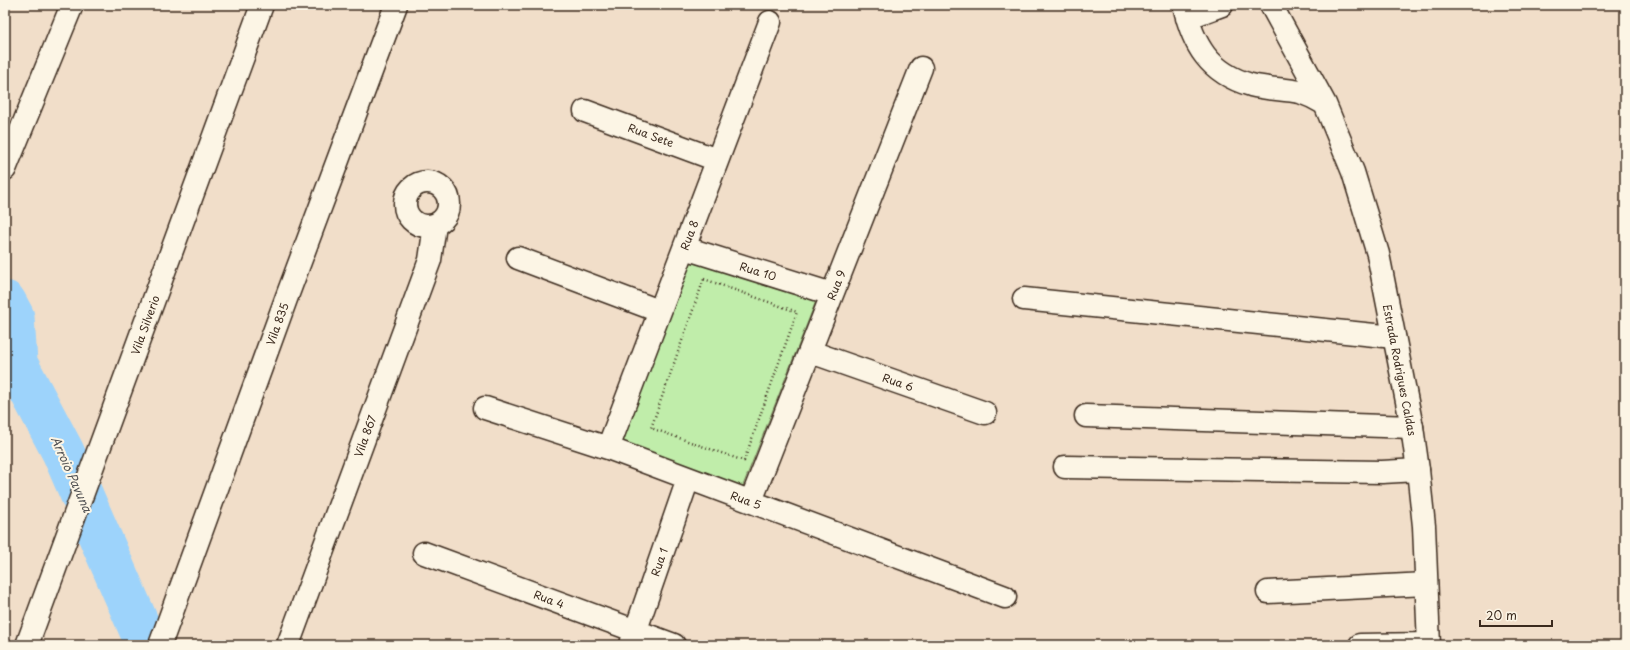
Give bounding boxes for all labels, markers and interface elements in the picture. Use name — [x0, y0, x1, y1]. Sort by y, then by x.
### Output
street label: Rua Sete — [626, 119, 676, 151]
street label: Rua 8 — [675, 217, 703, 253]
street label: Rua 10 — [738, 257, 778, 285]
street label: Rua 9 — [822, 267, 850, 303]
street label: Vila Silverio — [126, 293, 164, 357]
street label: Vila 835 — [261, 300, 293, 348]
street label: Estrada Rodrigues Caldas — [1379, 303, 1421, 437]
street label: Rua 6 — [880, 369, 916, 395]
street label: Vila 867 — [350, 413, 380, 459]
water label: Arroio Pavuna — [47, 433, 97, 515]
street label: Rua 5 — [728, 487, 764, 513]
street label: Rua 1 — [646, 545, 672, 579]
street label: Rua 4 — [531, 586, 567, 612]
scale bar — [1480, 602, 1552, 628]
text: 20 m — [1486, 606, 1517, 624]

